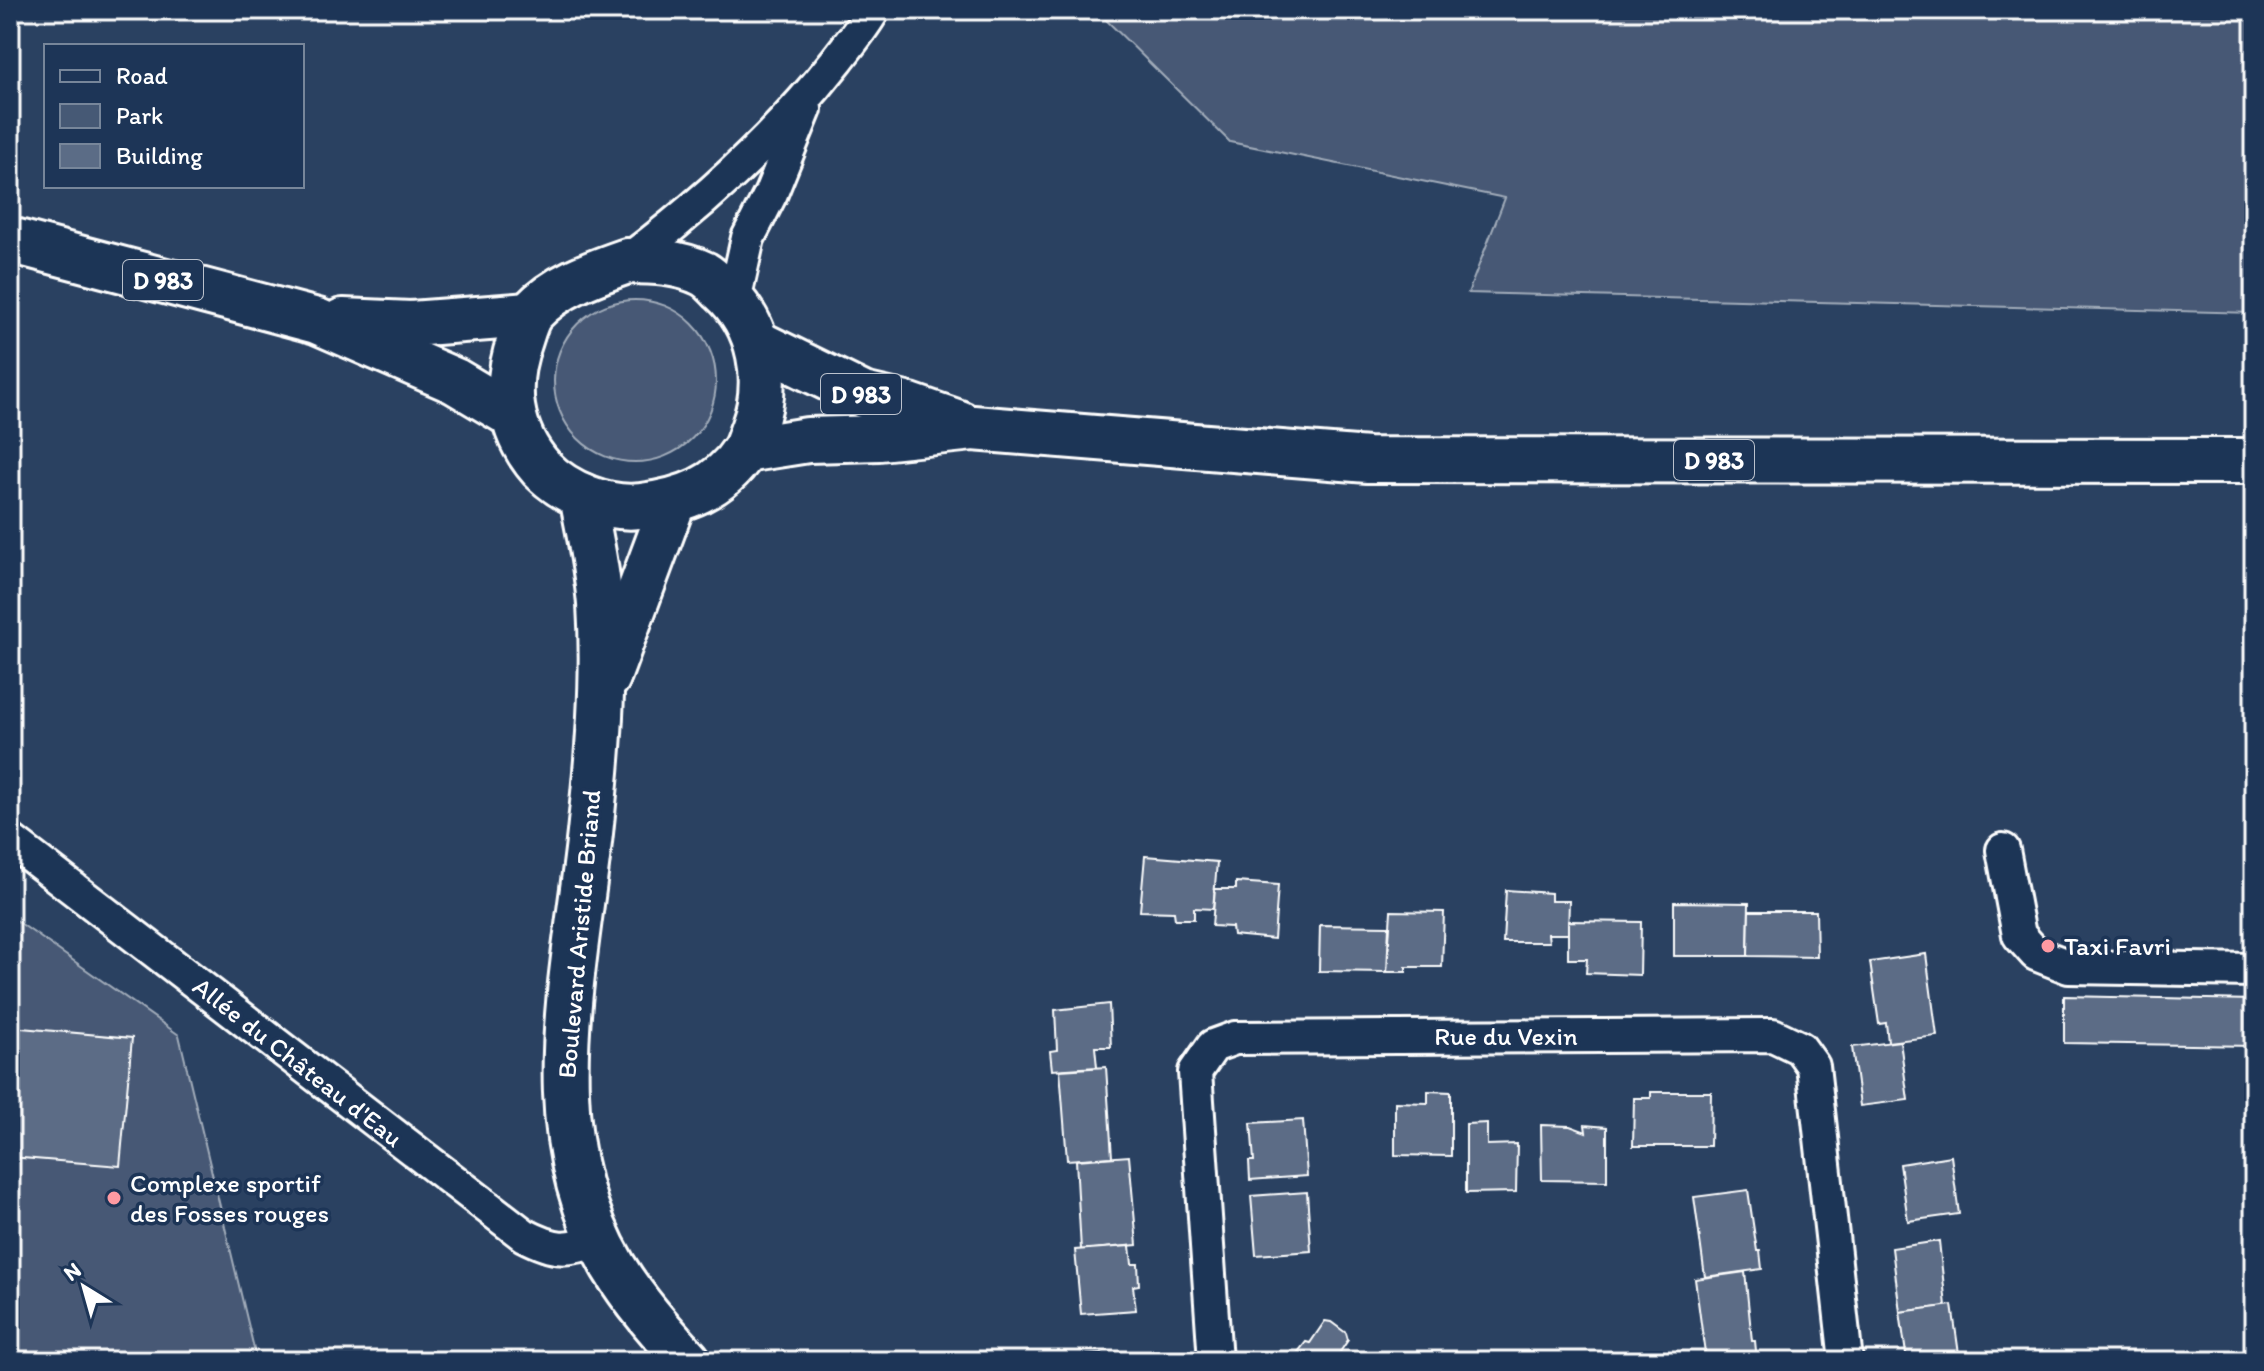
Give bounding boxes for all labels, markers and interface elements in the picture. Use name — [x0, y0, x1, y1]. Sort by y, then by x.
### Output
legend — [44, 44, 304, 188]
text: Road — [116, 61, 168, 90]
text: Park — [116, 101, 163, 130]
text: Building — [116, 141, 203, 170]
road number: D 983 — [123, 260, 203, 300]
road number: D 983 — [821, 374, 901, 414]
road number: D 983 — [1674, 440, 1754, 480]
street label: Boulevard Aristide Briand — [550, 788, 608, 1080]
place label: Taxi Favri — [2064, 930, 2171, 962]
marker: Taxi Favri — [2039, 937, 2057, 955]
street label: Allée du Château d'Eau — [187, 970, 409, 1154]
street label: Rue du Vexin — [1434, 1020, 1578, 1052]
place label: Complexe sportif des Fosses rouges — [130, 1167, 329, 1229]
marker: Complexe sportif des Fosses rouges — [105, 1189, 123, 1207]
north arrow — [44, 1247, 124, 1327]
text: N — [58, 1256, 86, 1287]

